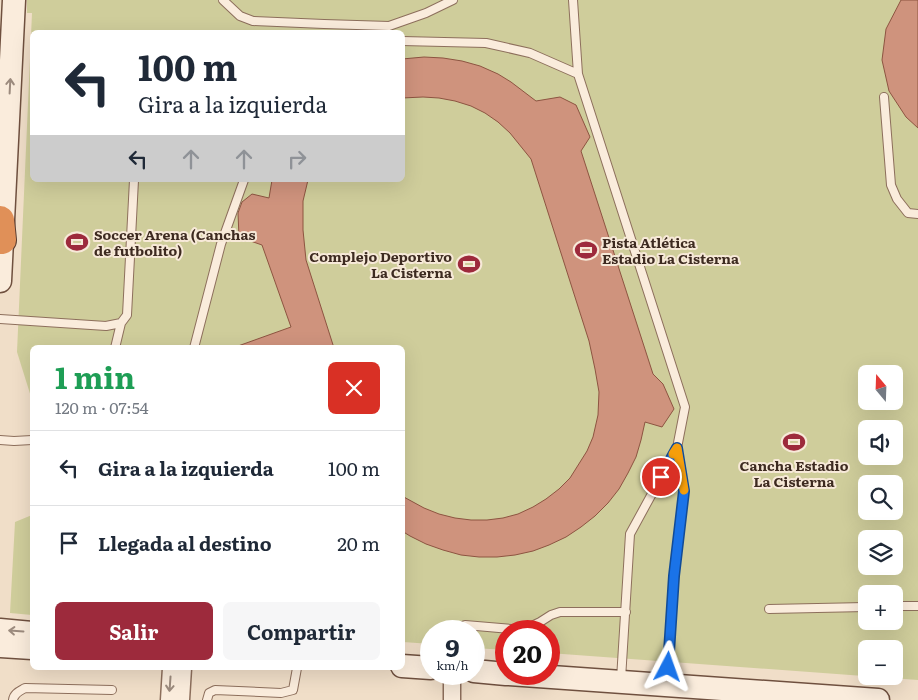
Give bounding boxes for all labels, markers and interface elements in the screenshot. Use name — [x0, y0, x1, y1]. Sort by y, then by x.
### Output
text: 100 m — [138, 40, 238, 92]
icon: left — [55, 50, 120, 115]
one-way arrow — [5, 79, 14, 95]
text: Gira a la izquierda — [138, 87, 327, 120]
icon: left — [124, 145, 152, 173]
icon: ahead — [177, 145, 205, 173]
icon: ahead — [230, 145, 258, 173]
icon: right — [283, 145, 311, 173]
place label: Soccer Arena (Canchas de futbolito) — [94, 224, 256, 260]
sports icon: Soccer Arena (Canchas de futbolito) — [64, 229, 90, 255]
place label: Pista Atlética Estadio La Cisterna — [602, 232, 740, 268]
sports icon: Pista Atlética Estadio La Cisterna — [573, 237, 599, 263]
place label: Complejo Deportivo La Cisterna — [309, 246, 453, 282]
sports icon: Complejo Deportivo La Cisterna — [456, 251, 482, 277]
text: 1 min — [55, 354, 135, 398]
button: close — [328, 362, 380, 414]
north arrow — [858, 365, 902, 410]
map controls — [858, 365, 903, 685]
text: 120 m · 07:54 — [55, 395, 149, 419]
button: sound — [858, 420, 903, 465]
sports icon: Cancha Estadio La Cisterna — [781, 429, 807, 455]
icon: left — [55, 454, 83, 482]
text: Gira a la izquierda — [98, 454, 274, 482]
text: 100 m — [328, 454, 380, 482]
place label: Cancha Estadio La Cisterna — [740, 455, 849, 491]
pin — [640, 456, 682, 498]
icon: arrive — [647, 463, 675, 491]
button: search — [858, 475, 903, 520]
icon: arrive — [55, 529, 83, 557]
text: Llegada al destino — [98, 529, 272, 557]
text: 20 m — [337, 529, 380, 557]
button: layers — [858, 530, 903, 575]
button: + — [858, 585, 903, 630]
button: Salir — [55, 602, 213, 660]
button: Compartir — [223, 602, 380, 660]
speed limit sign: 20 — [495, 620, 560, 685]
one-way arrow — [9, 627, 25, 636]
text: 9 — [445, 628, 460, 665]
position arrow — [641, 640, 693, 692]
button: − — [858, 640, 903, 685]
text: km/h — [437, 656, 468, 674]
one-way arrow — [165, 675, 174, 691]

